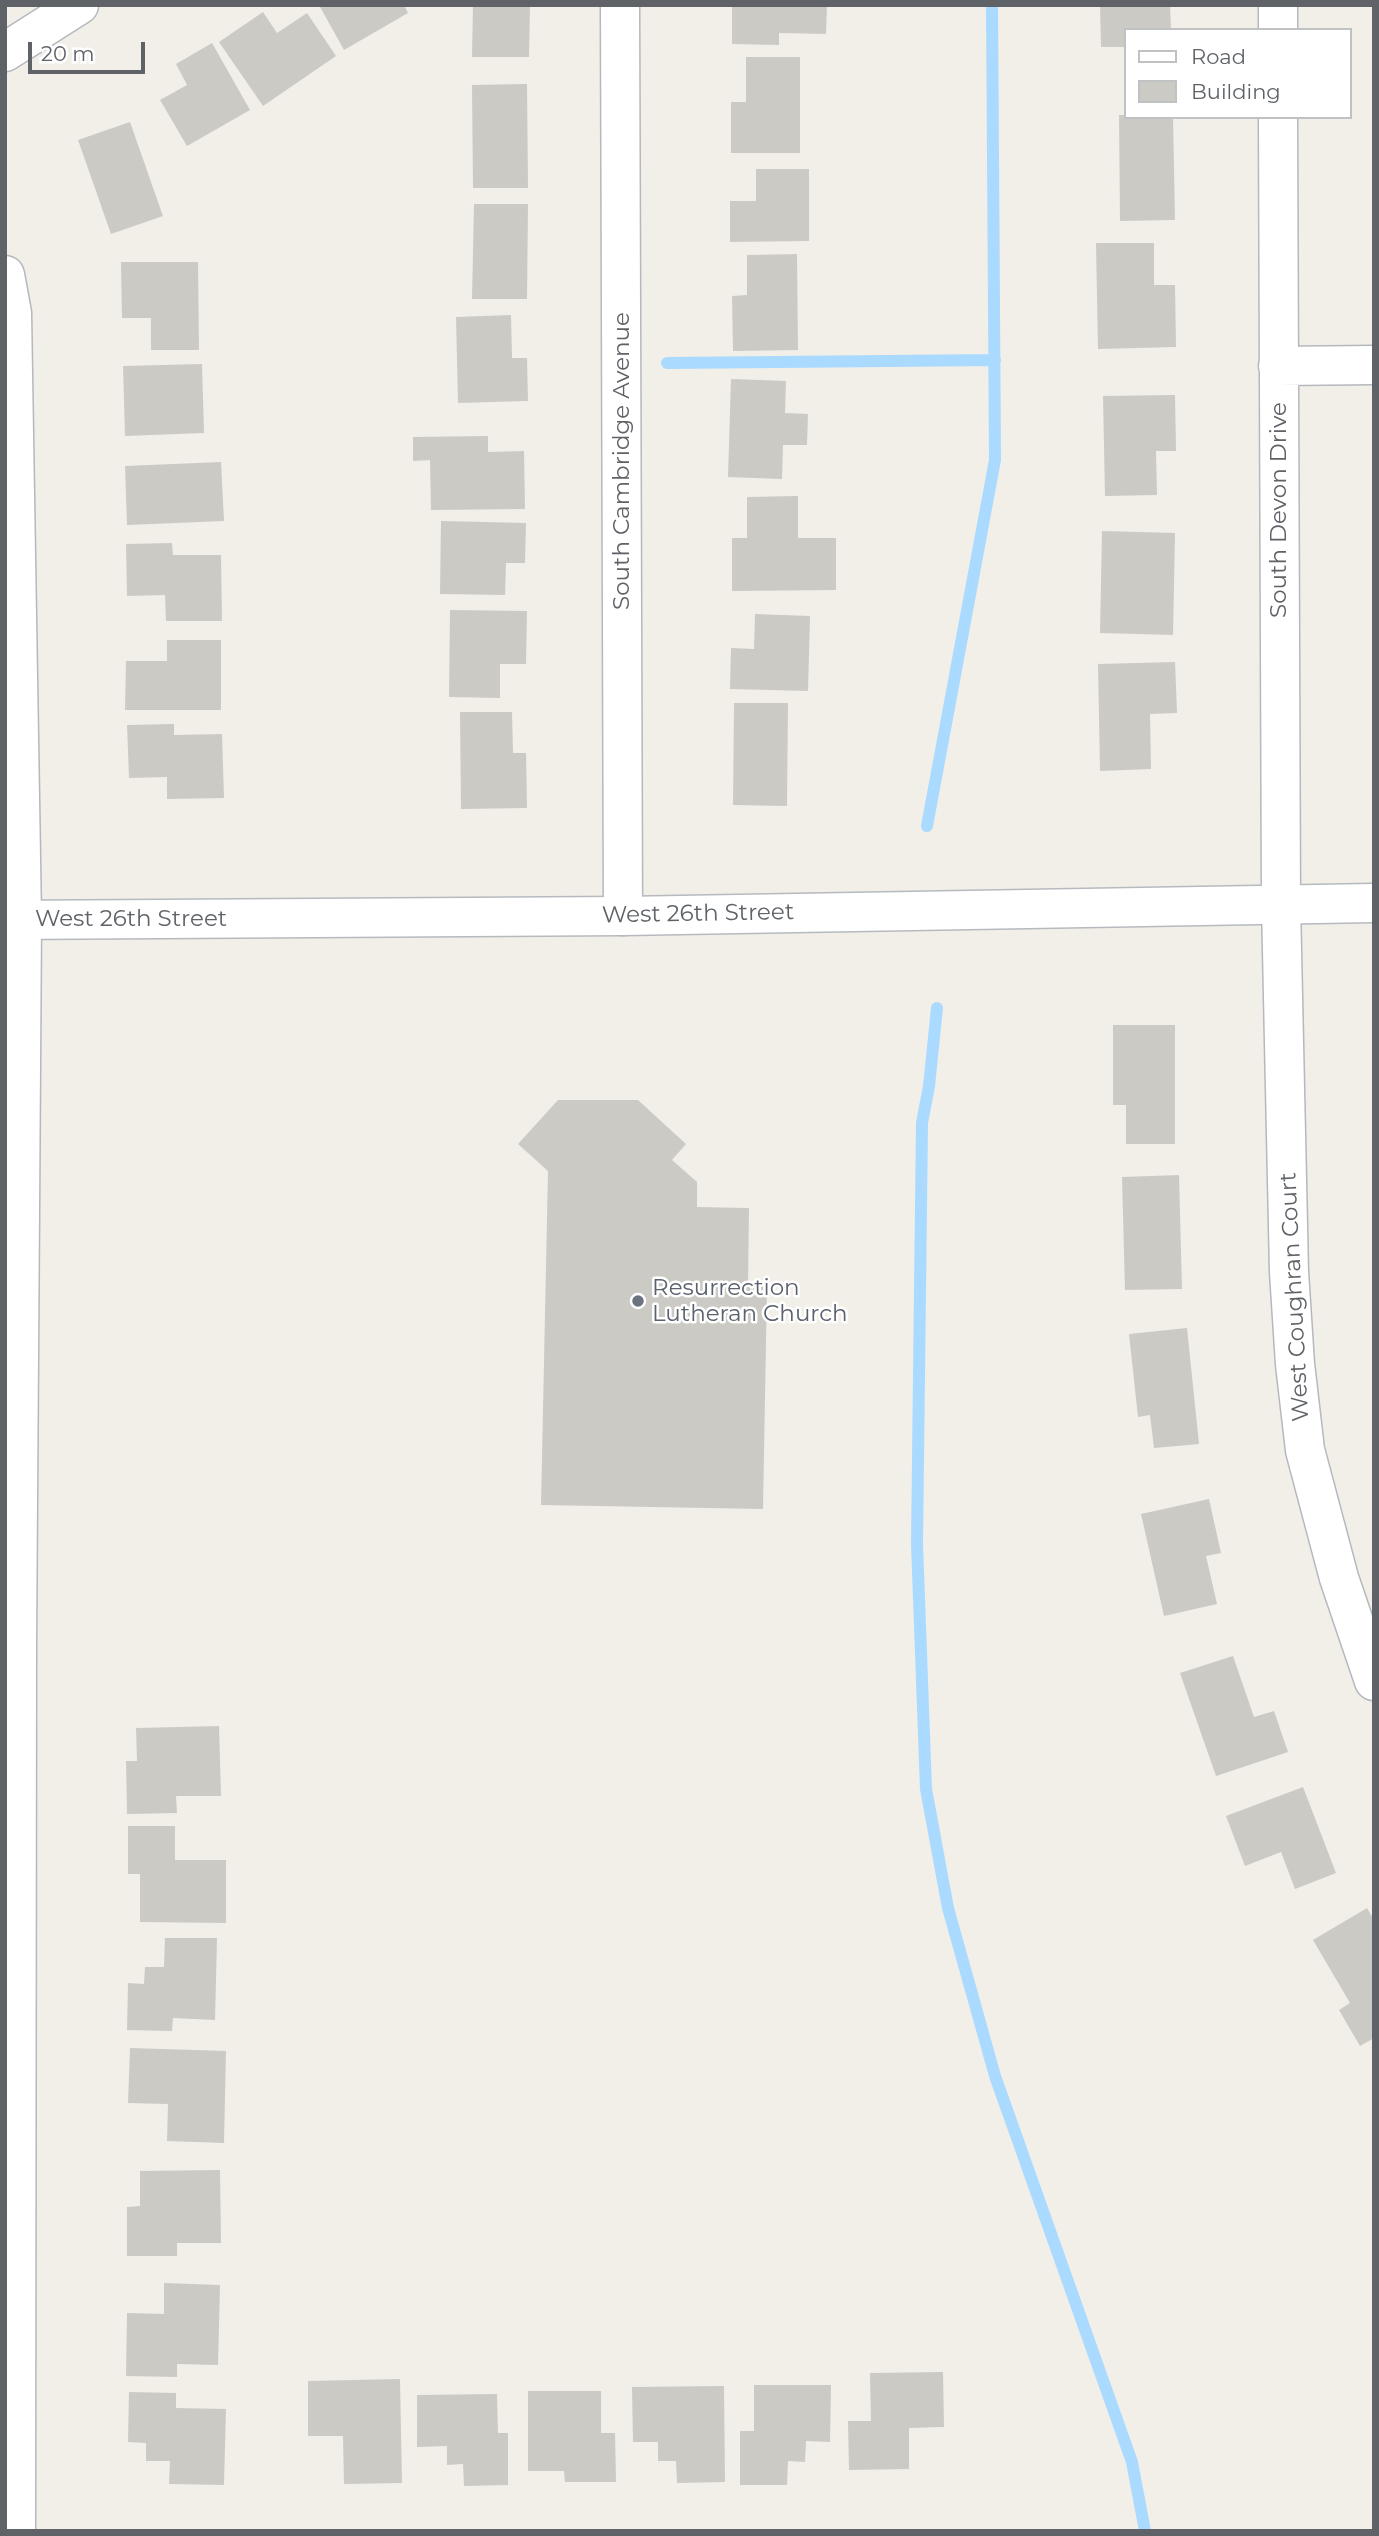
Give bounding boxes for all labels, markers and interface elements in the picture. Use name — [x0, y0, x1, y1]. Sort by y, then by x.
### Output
scale bar — [32, 28, 149, 72]
legend — [1124, 28, 1351, 119]
text: 20 m — [41, 41, 95, 66]
text: Road — [1191, 44, 1246, 69]
text: Building — [1191, 79, 1281, 104]
street label: South Cambridge Avenue — [608, 312, 636, 610]
street label: South Devon Drive — [1265, 402, 1293, 618]
street label: West 26th Street — [602, 899, 794, 929]
street label: West 26th Street — [35, 905, 227, 933]
street label: West Coughran Court — [1275, 1172, 1315, 1422]
place label: Resurrection Lutheran Church — [652, 1274, 848, 1328]
marker: Resurrection Lutheran Church — [630, 1293, 646, 1309]

